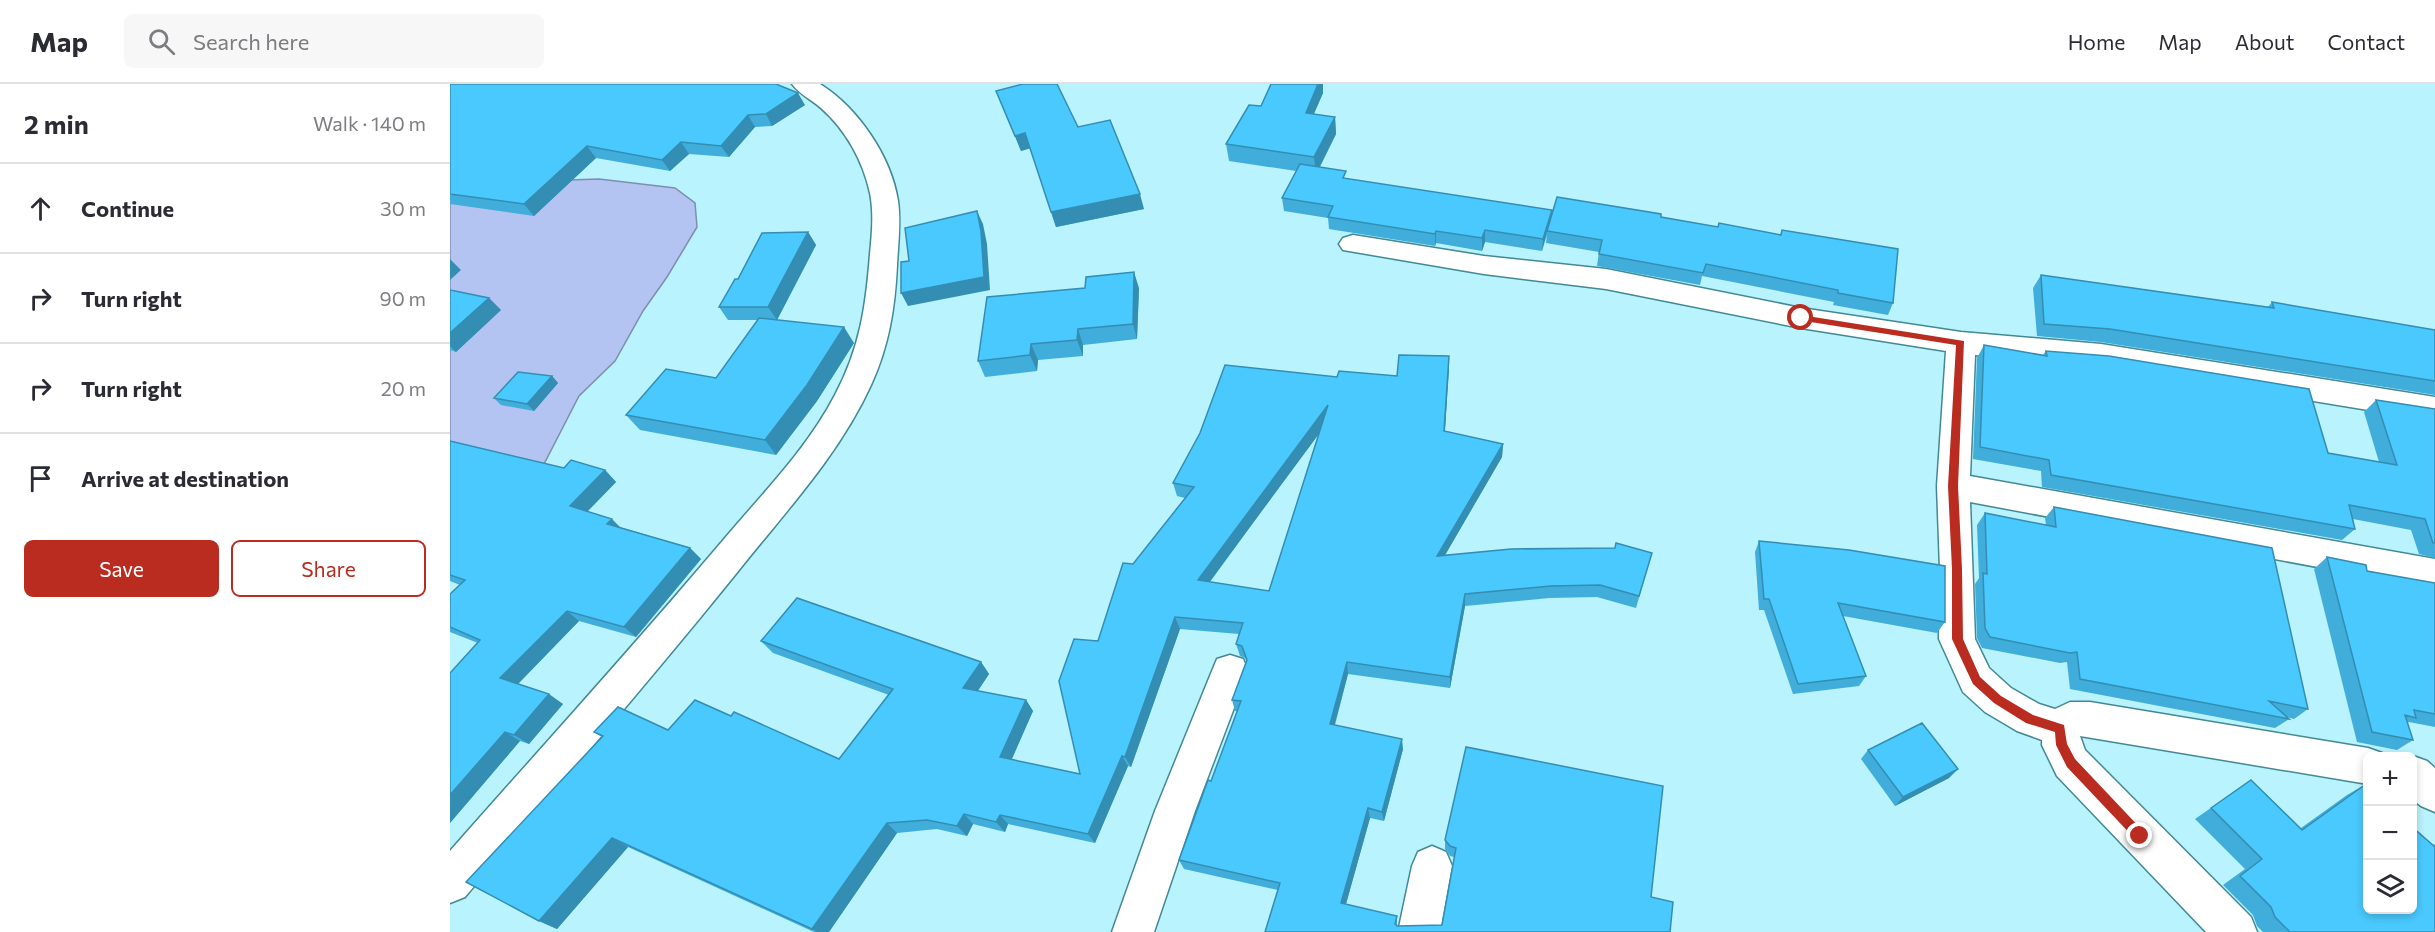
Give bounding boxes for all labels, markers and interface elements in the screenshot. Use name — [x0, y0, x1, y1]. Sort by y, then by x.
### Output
search box — [124, 14, 544, 68]
text: Map — [30, 24, 88, 58]
icon: search — [145, 25, 178, 58]
text: Search here — [193, 28, 309, 55]
text: Home — [2068, 29, 2125, 54]
text: Map — [2158, 29, 2202, 54]
text: About — [2235, 29, 2294, 54]
text: Contact — [2327, 29, 2405, 54]
text: 2 min — [24, 108, 89, 139]
text: Walk · 140 m — [313, 111, 426, 135]
icon: ahead — [24, 192, 57, 225]
text: Continue — [81, 195, 174, 222]
text: 30 m — [380, 196, 426, 220]
icon: right — [24, 282, 57, 315]
text: Turn right — [81, 285, 182, 312]
text: 90 m — [380, 286, 426, 310]
route start — [1787, 304, 1813, 330]
icon: right — [24, 372, 57, 405]
text: Turn right — [81, 375, 182, 402]
text: 20 m — [381, 376, 426, 400]
icon: arrive — [24, 462, 57, 495]
text: Arrive at destination — [81, 465, 289, 492]
button: Save — [24, 540, 219, 597]
button: Share — [231, 540, 426, 597]
map controls — [2363, 752, 2417, 914]
button: + — [2363, 752, 2417, 806]
button: − — [2363, 806, 2417, 860]
route end — [2126, 822, 2152, 848]
button: layers — [2363, 860, 2417, 914]

